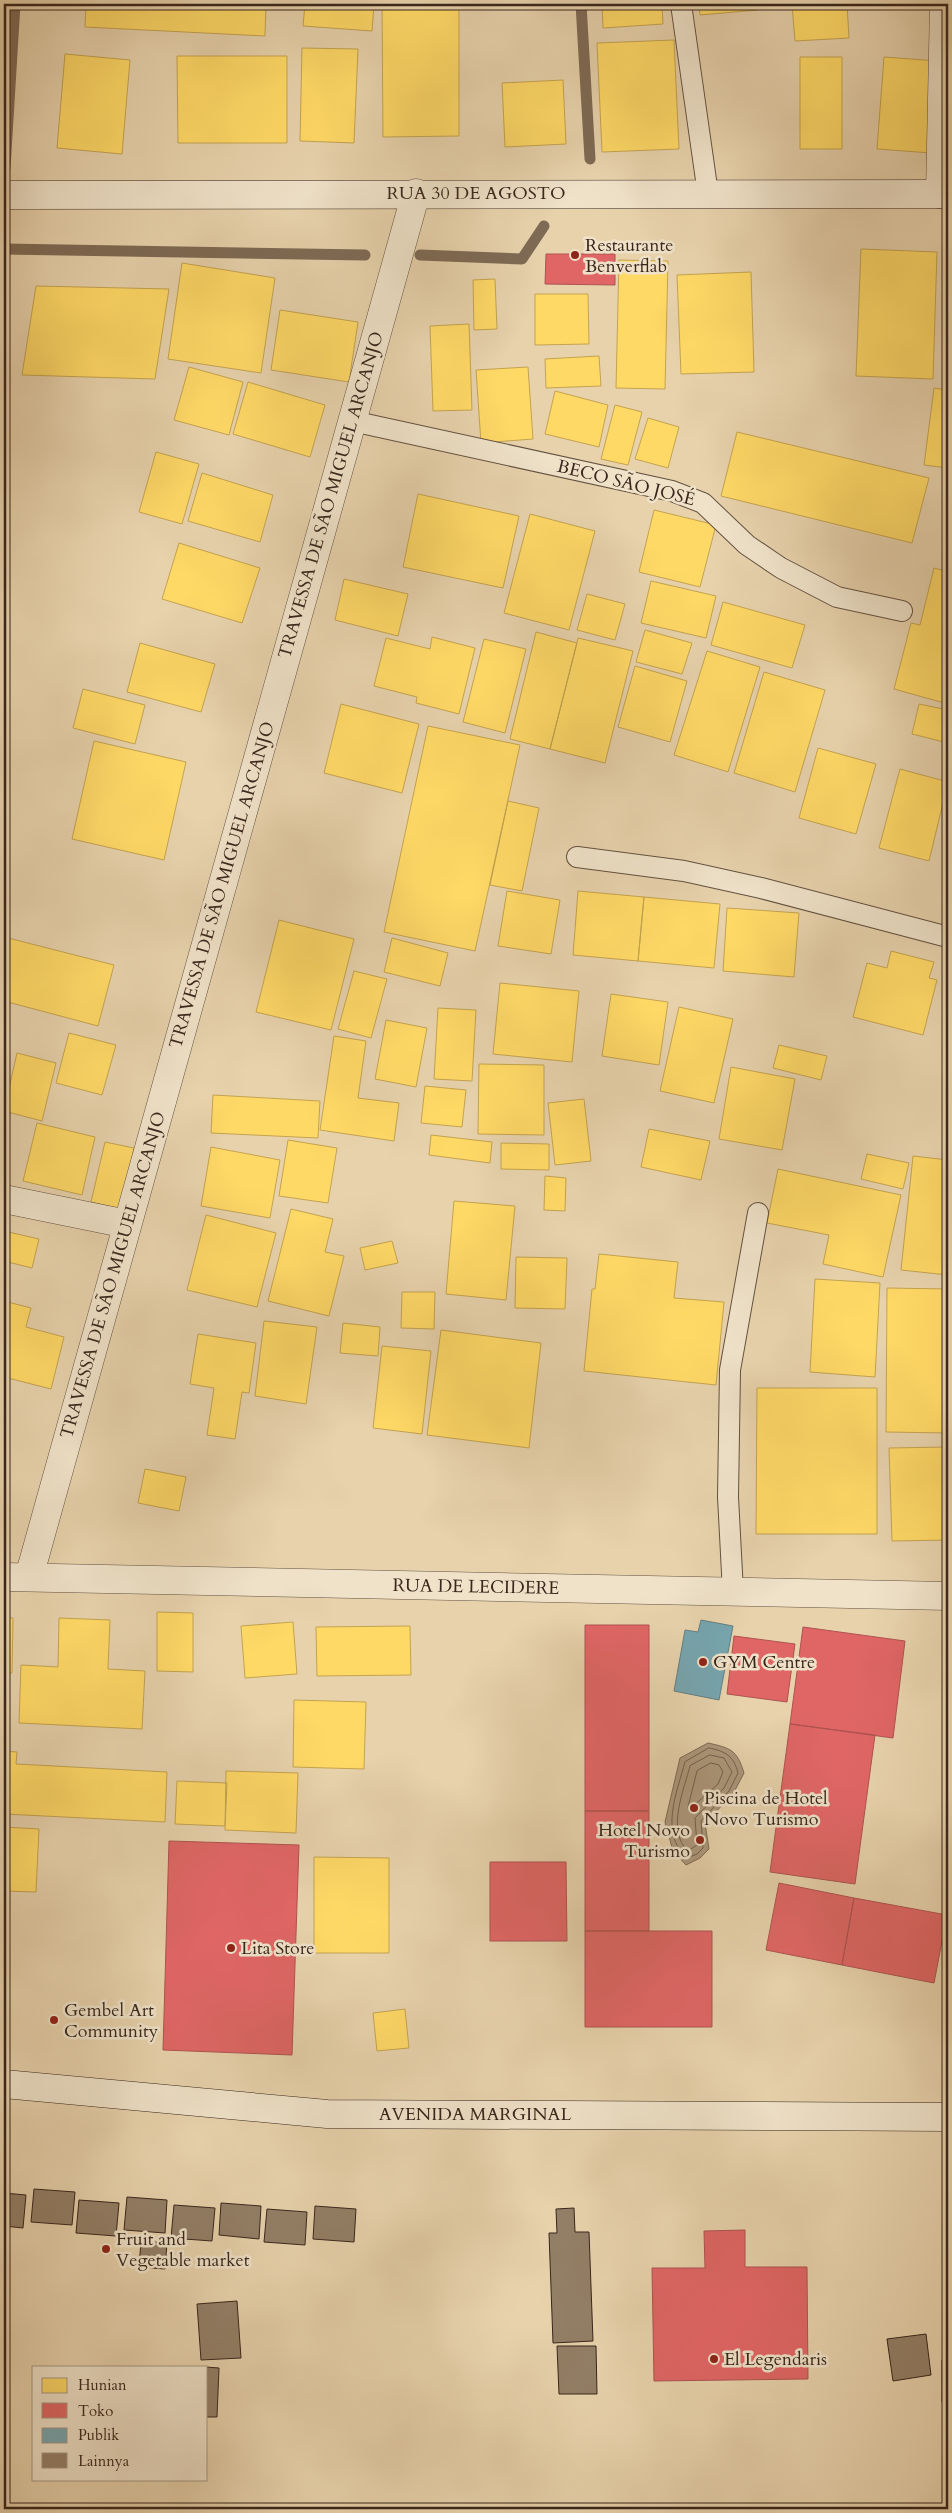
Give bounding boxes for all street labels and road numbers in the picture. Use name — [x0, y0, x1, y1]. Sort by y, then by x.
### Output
street label: RUA 30 DE AGOSTO — [386, 181, 566, 206]
street label: TRAVESSA DE SÃO MIGUEL ARCANJO — [272, 329, 390, 661]
street label: BECO SÃO JOSÉ — [554, 454, 698, 512]
street label: TRAVESSA DE SÃO MIGUEL ARCANJO — [163, 719, 281, 1051]
street label: TRAVESSA DE SÃO MIGUEL ARCANJO — [54, 1109, 172, 1441]
street label: RUA DE LECIDERE — [392, 1573, 560, 1601]
street label: AVENIDA MARGINAL — [379, 2102, 571, 2127]

